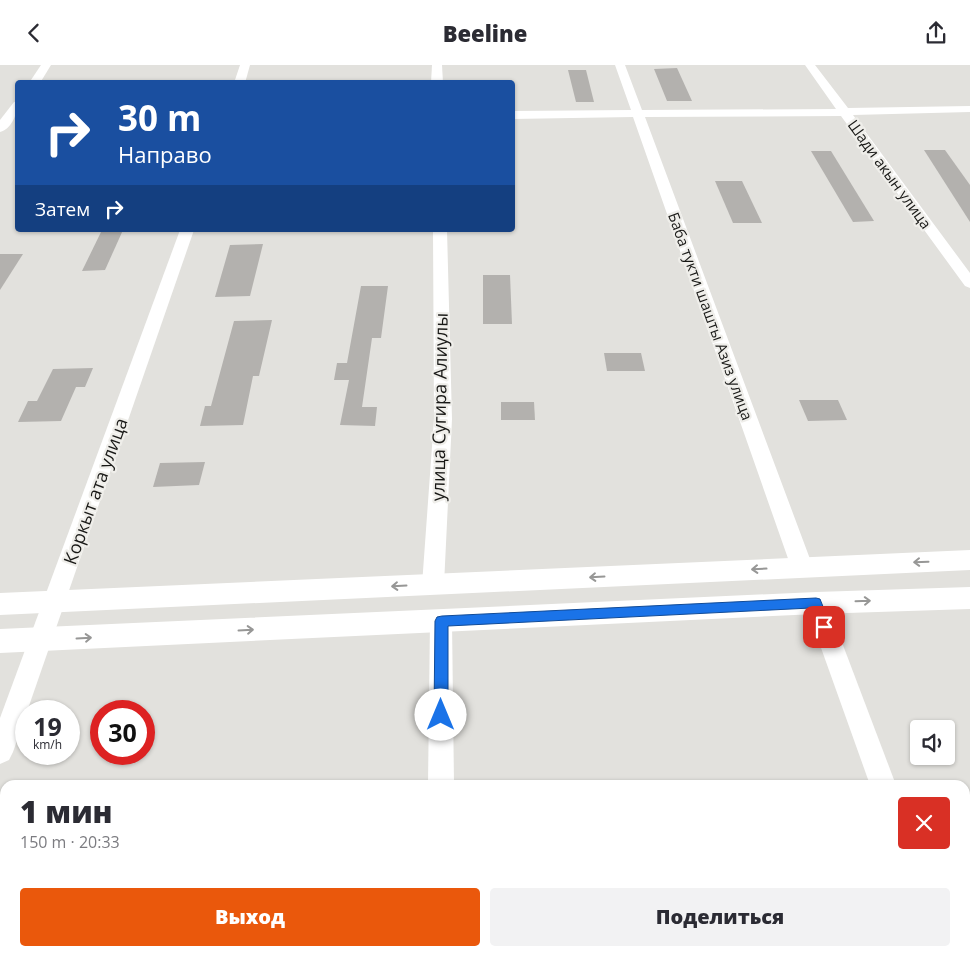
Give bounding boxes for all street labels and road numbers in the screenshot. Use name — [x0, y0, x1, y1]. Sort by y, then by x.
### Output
street label: Шади акын улица — [844, 115, 936, 233]
street label: Баба тукти шашты Азиз улица — [664, 209, 758, 423]
street label: улица Сугира Алиулы — [425, 313, 453, 501]
street label: Коркыт ата улица — [57, 414, 133, 568]

